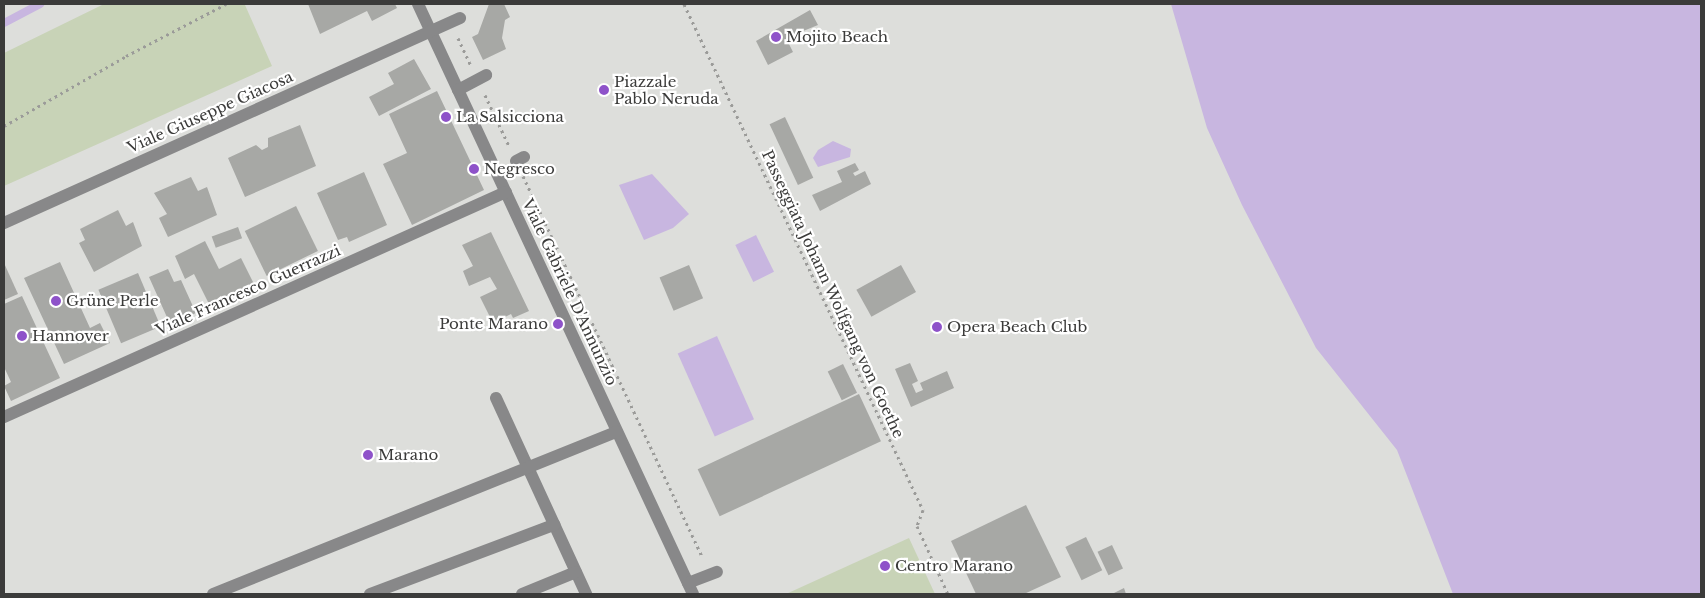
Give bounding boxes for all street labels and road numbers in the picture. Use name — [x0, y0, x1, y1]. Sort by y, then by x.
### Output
street label: Viale Giuseppe Giacosa — [125, 67, 295, 157]
street label: Passeggiata Johann Wolfgang von Goethe — [758, 147, 908, 441]
street label: Viale Gabriele D'Annunzio — [519, 196, 621, 388]
street label: Viale Francesco Guerrazzi — [153, 241, 343, 339]

